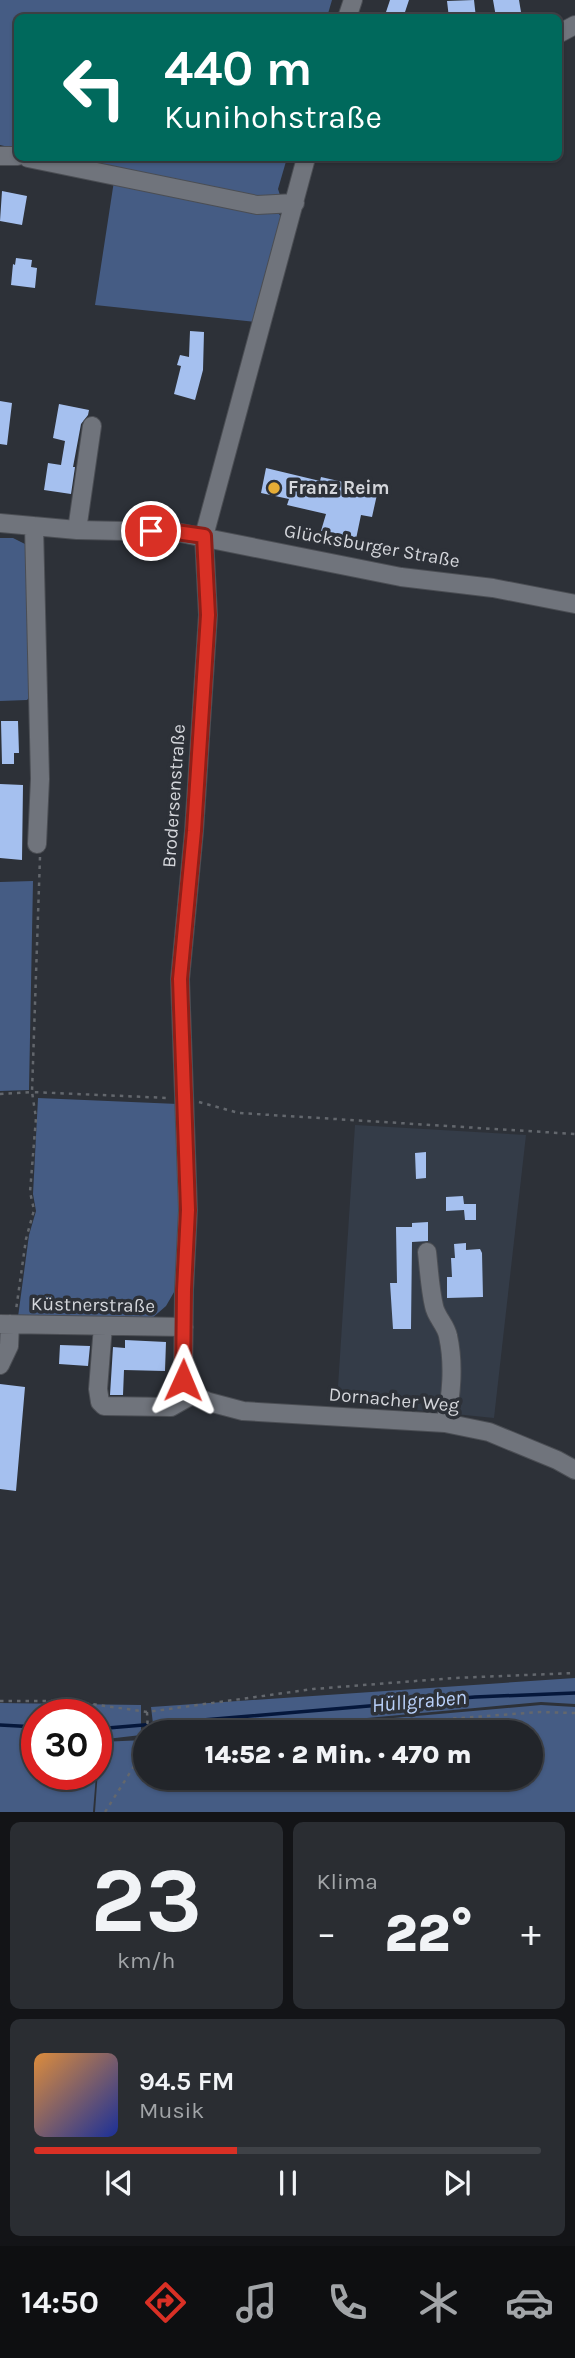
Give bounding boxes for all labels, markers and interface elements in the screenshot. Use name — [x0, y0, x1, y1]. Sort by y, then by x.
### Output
text: 440 m — [164, 40, 312, 97]
icon: left — [49, 42, 140, 133]
text: Kunihohstraße — [164, 99, 382, 136]
place label: Franz Reim — [288, 477, 390, 499]
marker: Franz Reim — [266, 480, 282, 496]
pin — [121, 501, 181, 561]
icon: arrive — [132, 512, 170, 550]
street label: Glücksburger Straße — [282, 520, 462, 572]
street label: Brodersenstraße — [158, 723, 190, 869]
street label: Küstnerstraße — [31, 1293, 155, 1317]
position arrow — [146, 1343, 220, 1417]
street label: Dornacher Weg — [328, 1383, 460, 1417]
water label: Hüllgraben — [370, 1685, 468, 1717]
speed limit sign: 30 — [21, 1699, 112, 1790]
text: 14:52 · 2 Min. · 470 m — [204, 1739, 472, 1770]
text: 23 — [90, 1848, 202, 1954]
text: Klima — [317, 1868, 378, 1895]
text: 22° — [384, 1903, 473, 1964]
text: − — [317, 1911, 336, 1956]
text: + — [521, 1911, 541, 1956]
text: km/h — [117, 1947, 175, 1974]
text: 94.5 FM — [139, 2066, 235, 2097]
text: Musik — [139, 2097, 204, 2124]
icon: previous — [100, 2164, 138, 2202]
icon: pause — [269, 2164, 307, 2202]
icon: next — [438, 2164, 476, 2202]
icon: directions — [141, 2278, 190, 2327]
icon: music — [232, 2278, 281, 2327]
icon: phone — [323, 2278, 372, 2327]
icon: climate — [414, 2278, 463, 2327]
icon: car — [505, 2278, 554, 2327]
text: 14:50 — [21, 2284, 99, 2321]

